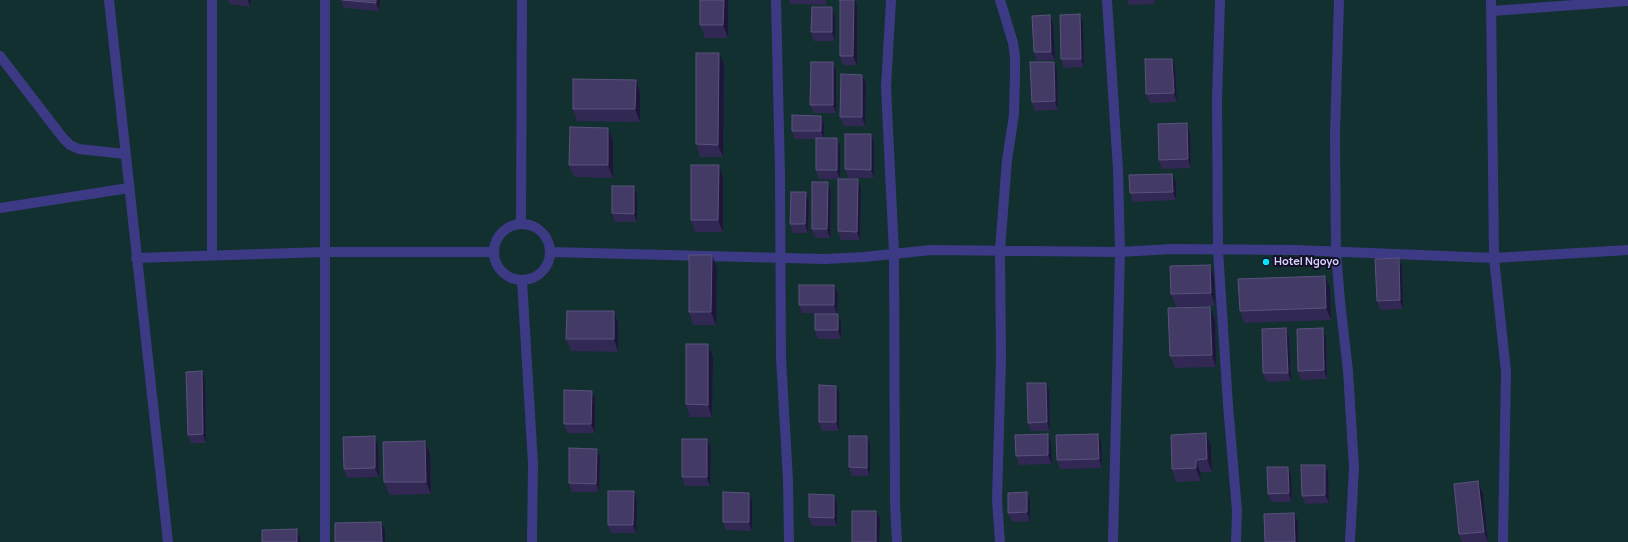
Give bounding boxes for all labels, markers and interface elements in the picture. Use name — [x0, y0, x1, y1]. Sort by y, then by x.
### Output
place label: Hotel Ngoyo — [1274, 255, 1339, 269]
marker: Hotel Ngoyo — [1261, 257, 1271, 267]

